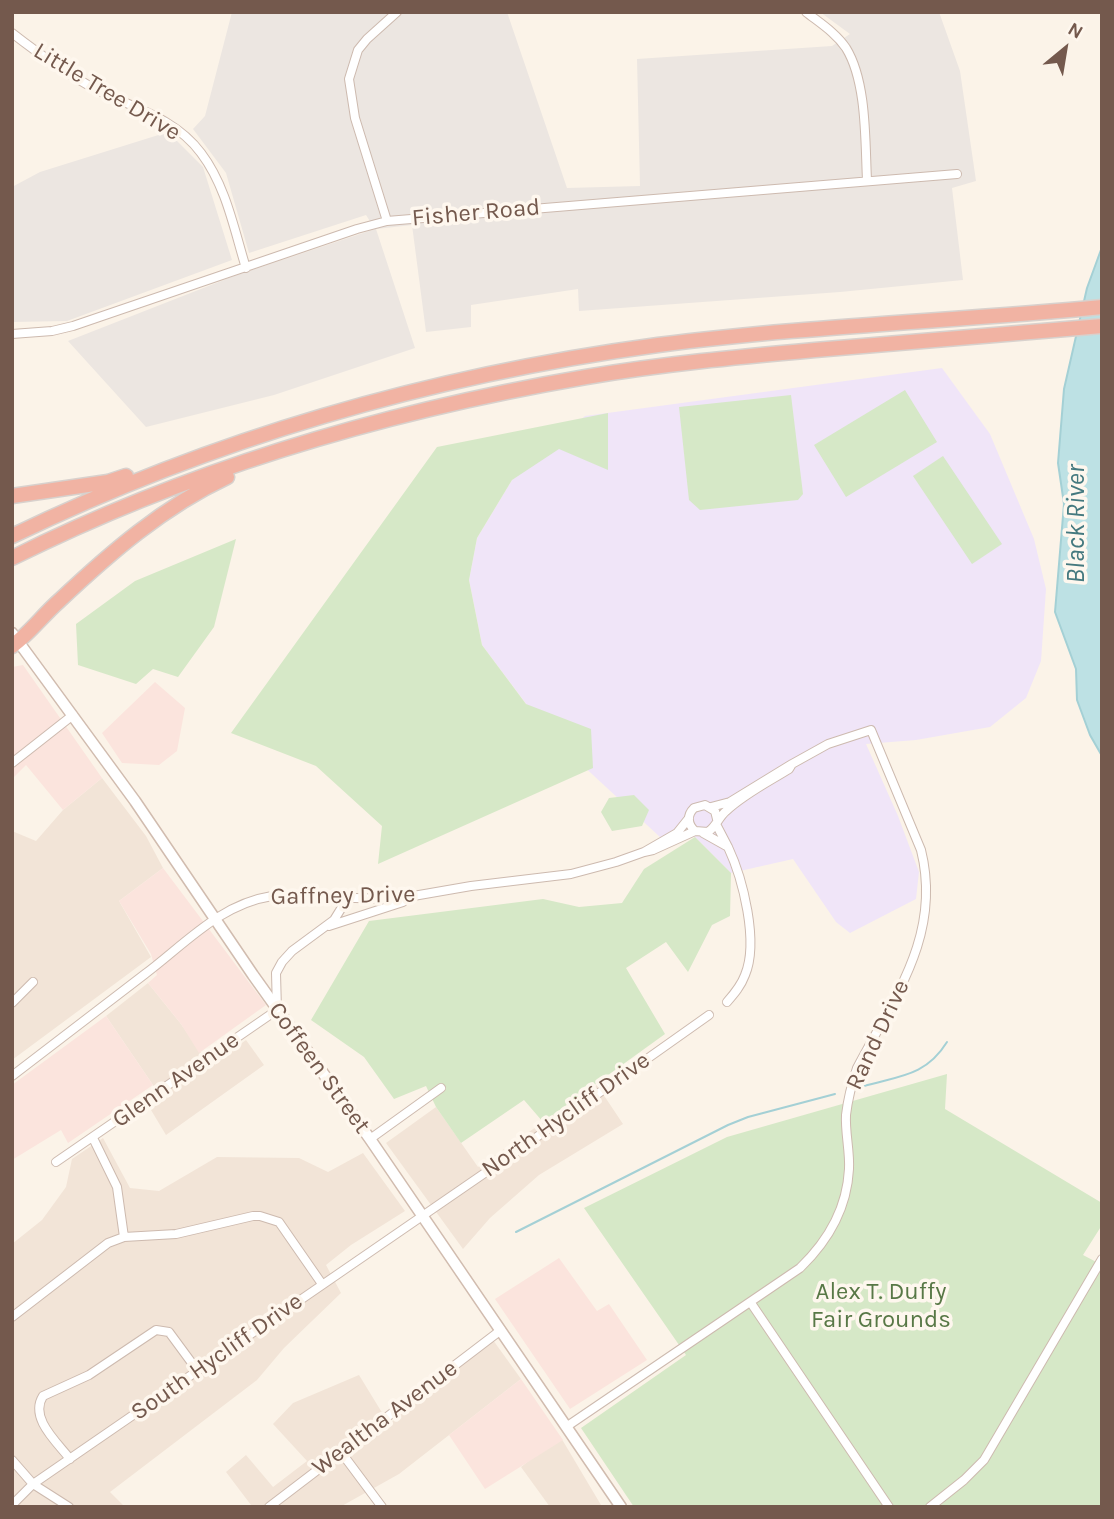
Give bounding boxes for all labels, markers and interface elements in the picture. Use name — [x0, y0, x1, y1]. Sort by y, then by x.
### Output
north arrow — [1030, 14, 1100, 84]
text: N — [1064, 18, 1087, 44]
street label: Little Tree Drive — [28, 37, 186, 147]
street label: Fisher Road — [411, 193, 541, 233]
water label: Black River — [1061, 464, 1093, 584]
street label: Gaffney Drive — [270, 880, 416, 912]
street label: Rand Drive — [840, 975, 916, 1095]
street label: Coffeen Street — [262, 997, 376, 1139]
street label: Glenn Avenue — [107, 1026, 245, 1134]
street label: North Hycliff Drive — [476, 1046, 656, 1184]
park label: Alex T. Duffy Fair Grounds — [811, 1278, 951, 1334]
street label: South Hycliff Drive — [126, 1287, 308, 1427]
street label: Wealtha Avenue — [307, 1354, 463, 1482]

